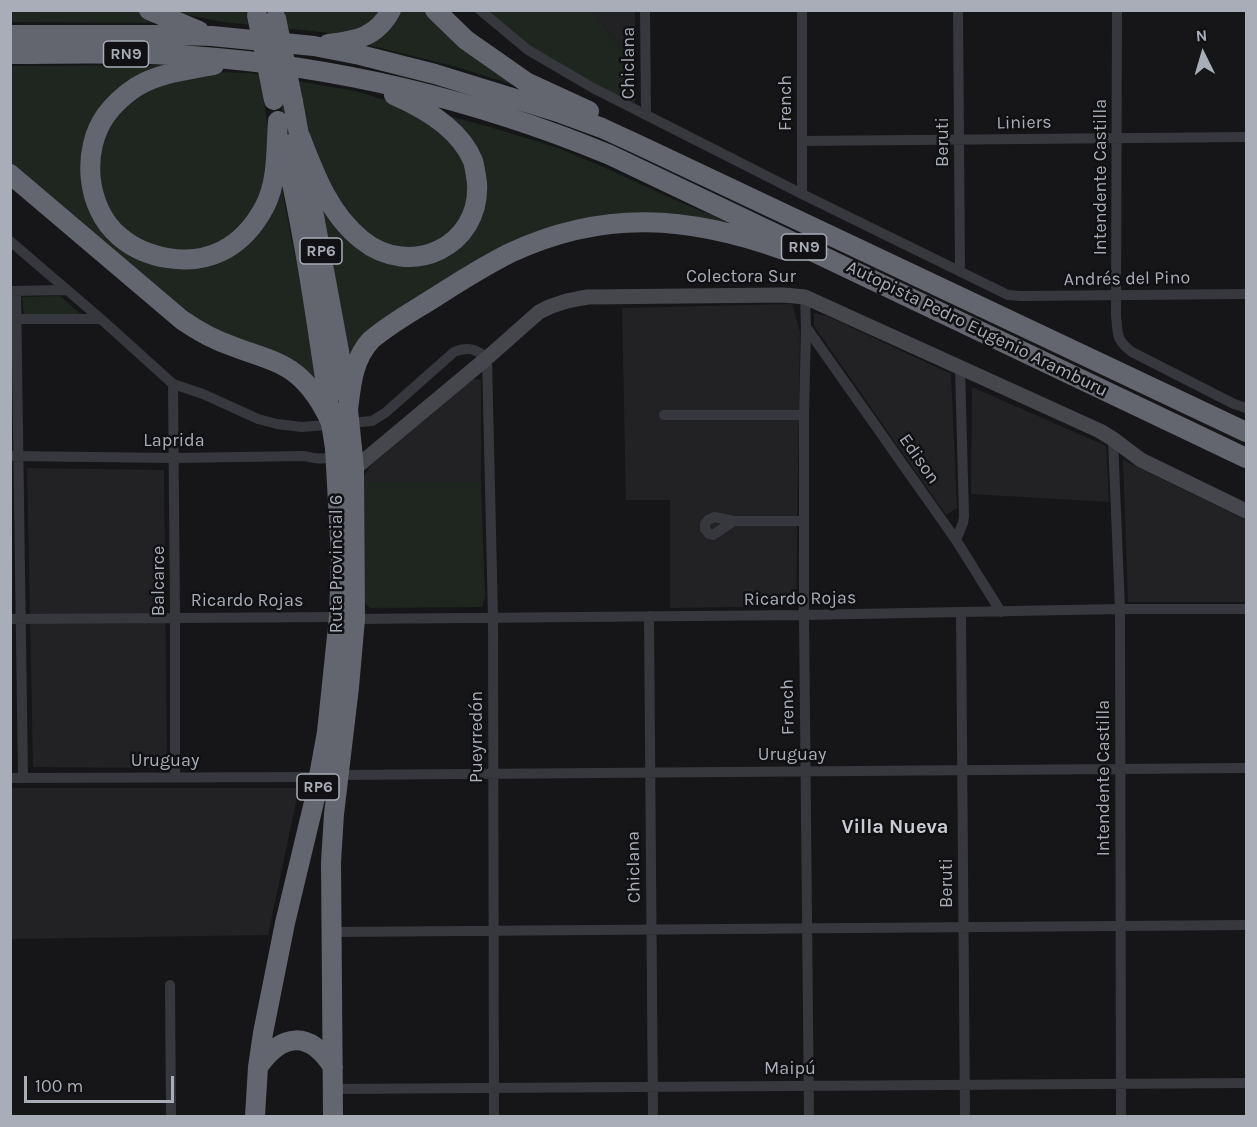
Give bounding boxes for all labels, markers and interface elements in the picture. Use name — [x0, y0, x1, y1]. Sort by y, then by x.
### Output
north arrow — [1173, 24, 1233, 84]
text: N — [1195, 26, 1208, 46]
street label: Chiclana — [618, 27, 640, 99]
road number: RN9 — [104, 41, 148, 67]
street label: French — [775, 75, 797, 131]
street label: Intendente Castilla — [1090, 99, 1112, 255]
street label: Liniers — [996, 112, 1052, 134]
street label: Beruti — [932, 117, 954, 167]
road number: RN9 — [782, 234, 826, 260]
road number: RP6 — [300, 238, 342, 264]
street label: Autopista Pedro Eugenio Aramburu — [843, 256, 1111, 402]
street label: Colectora Sur — [686, 266, 796, 288]
street label: Andrés del Pino — [1064, 267, 1190, 291]
street label: Laprida — [143, 430, 205, 452]
street label: Edison — [894, 430, 944, 488]
street label: Ruta Provincial 6 — [326, 495, 348, 633]
street label: Balcarce — [148, 546, 170, 616]
street label: Ricardo Rojas — [743, 587, 857, 611]
street label: Ricardo Rojas — [191, 590, 303, 612]
street label: French — [777, 679, 799, 735]
street label: Pueyrredón — [466, 691, 488, 783]
street label: Intendente Castilla — [1093, 700, 1115, 856]
street label: Uruguay — [758, 744, 826, 766]
street label: Uruguay — [131, 750, 199, 772]
road number: RP6 — [297, 774, 339, 800]
district label: Villa Nueva — [841, 815, 949, 839]
street label: Chiclana — [623, 831, 645, 903]
street label: Beruti — [936, 858, 958, 908]
street label: Maipú — [764, 1058, 816, 1080]
scale bar — [27, 1064, 177, 1102]
text: 100 m — [35, 1075, 83, 1097]

